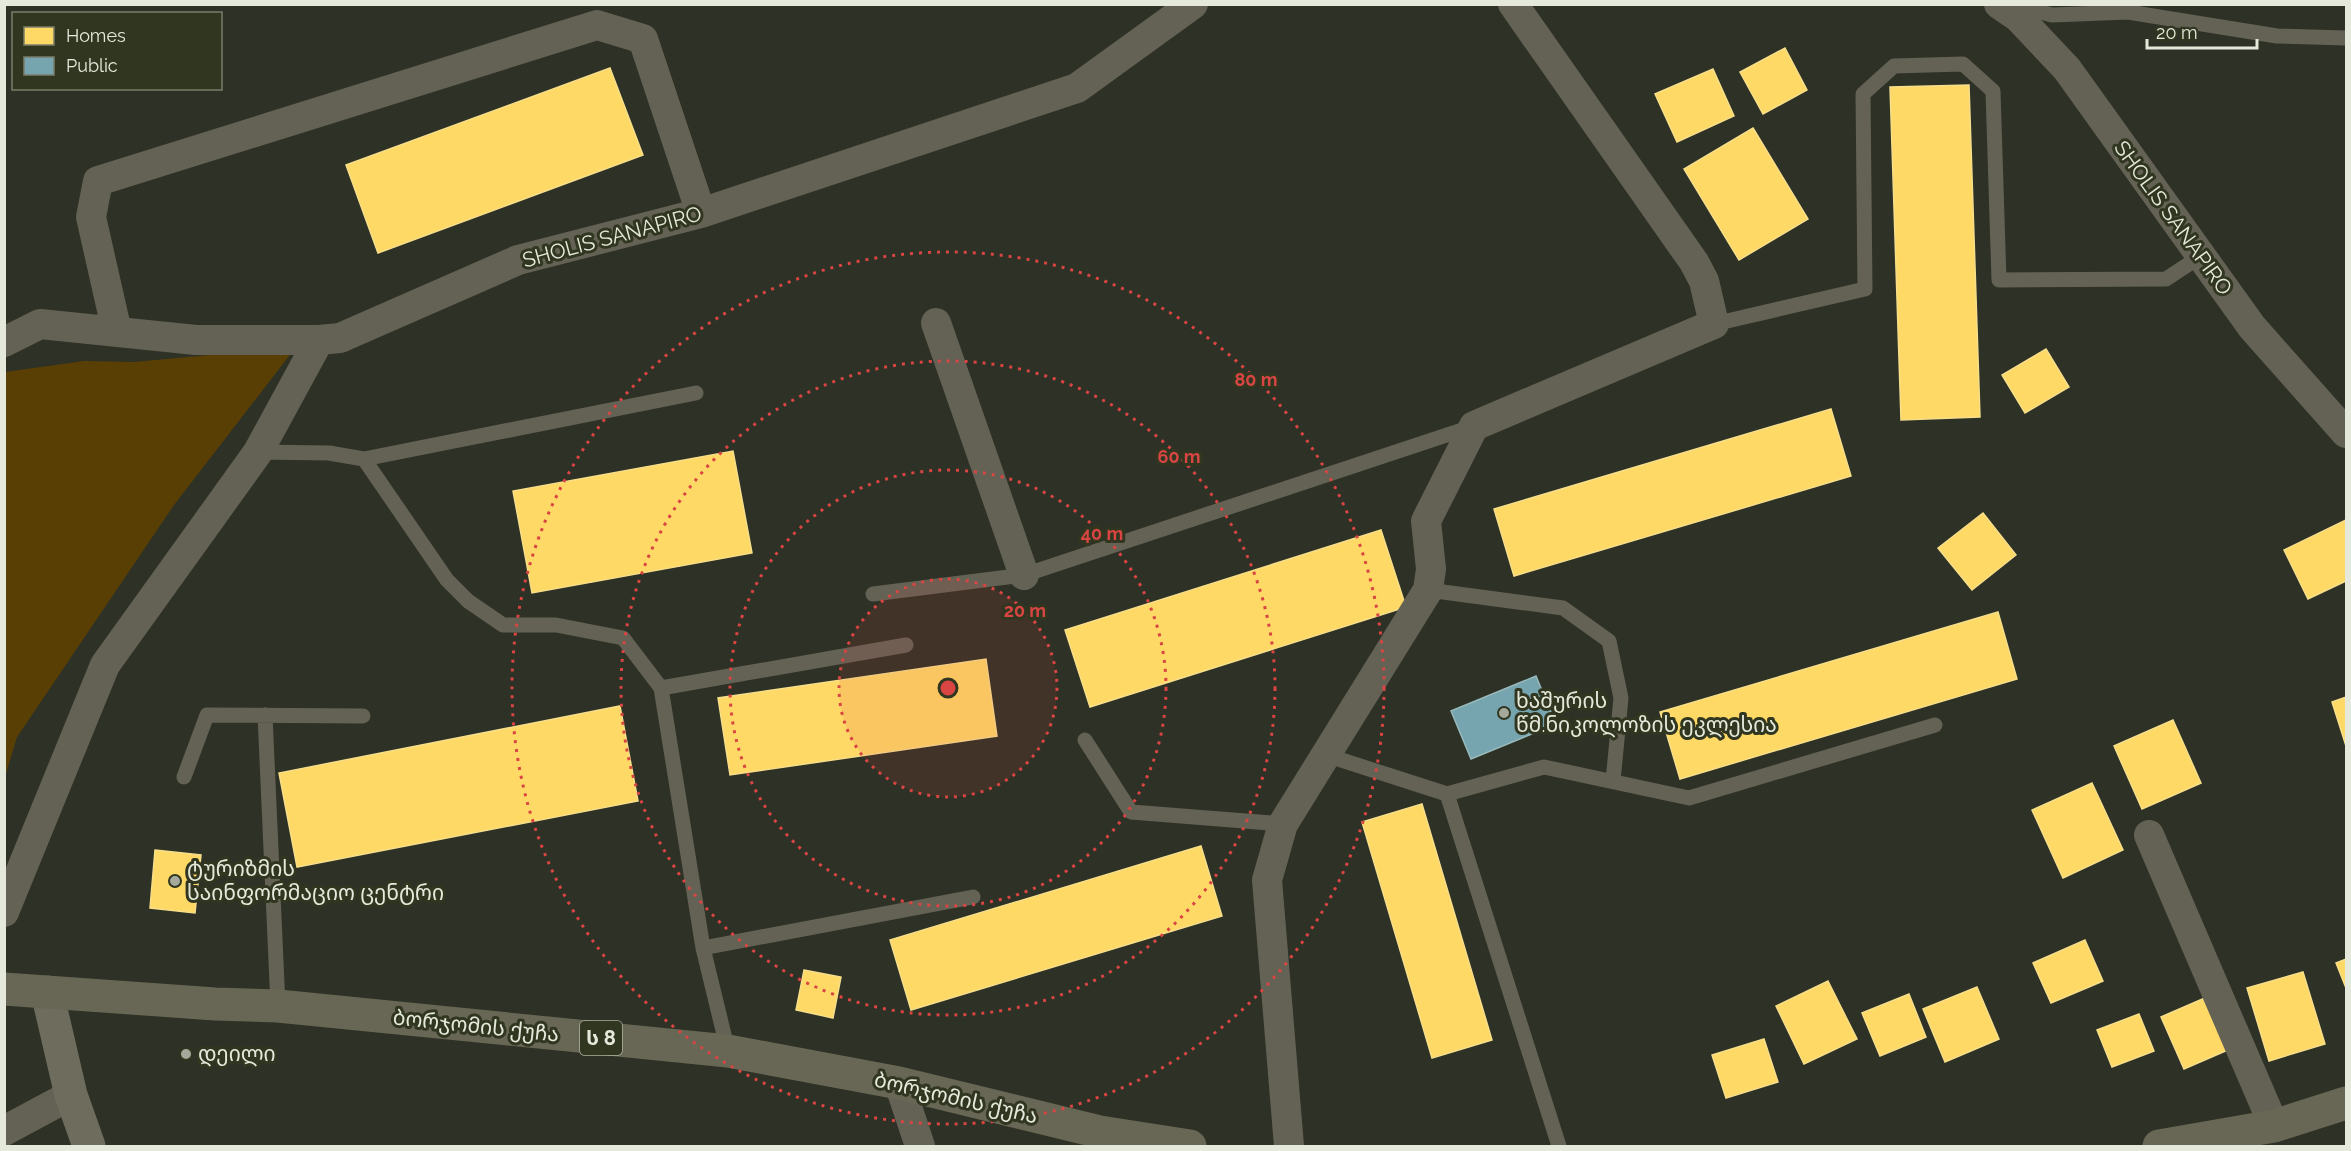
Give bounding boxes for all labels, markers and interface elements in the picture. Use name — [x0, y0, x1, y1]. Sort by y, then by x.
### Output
legend — [12, 12, 222, 90]
scale bar — [2147, 12, 2256, 50]
text: 20 m — [2156, 22, 2198, 43]
text: Homes — [66, 25, 126, 46]
text: Public — [66, 55, 118, 76]
street label: SHOLIS SANAPIRO — [2109, 136, 2238, 300]
street label: SHOLIS SANAPIRO — [520, 201, 704, 272]
text: 80 m — [1234, 369, 1278, 390]
text: 60 m — [1157, 446, 1201, 467]
text: 40 m — [1081, 523, 1123, 544]
text: 20 m — [1004, 600, 1046, 621]
centre of rings — [938, 678, 958, 698]
place label: ხაშურის წმ.ნიკოლოზის ეკლესია — [1516, 688, 1777, 738]
marker: ხაშურის წმ.ნიკოლოზის ეკლესია — [1497, 706, 1511, 720]
place label: ტურიზმის საინფორმაციო ცენტრი — [187, 856, 444, 905]
marker: ტურიზმის საინფორმაციო ცენტრი — [168, 874, 182, 888]
street label: ბორჯომის ქუჩა — [392, 1004, 560, 1047]
road number: ს 8 — [580, 1021, 622, 1055]
place label: დეილი — [198, 1041, 276, 1067]
marker: დეილი — [179, 1047, 193, 1061]
street label: ბორჯომის ქუჩა — [872, 1067, 1040, 1128]

